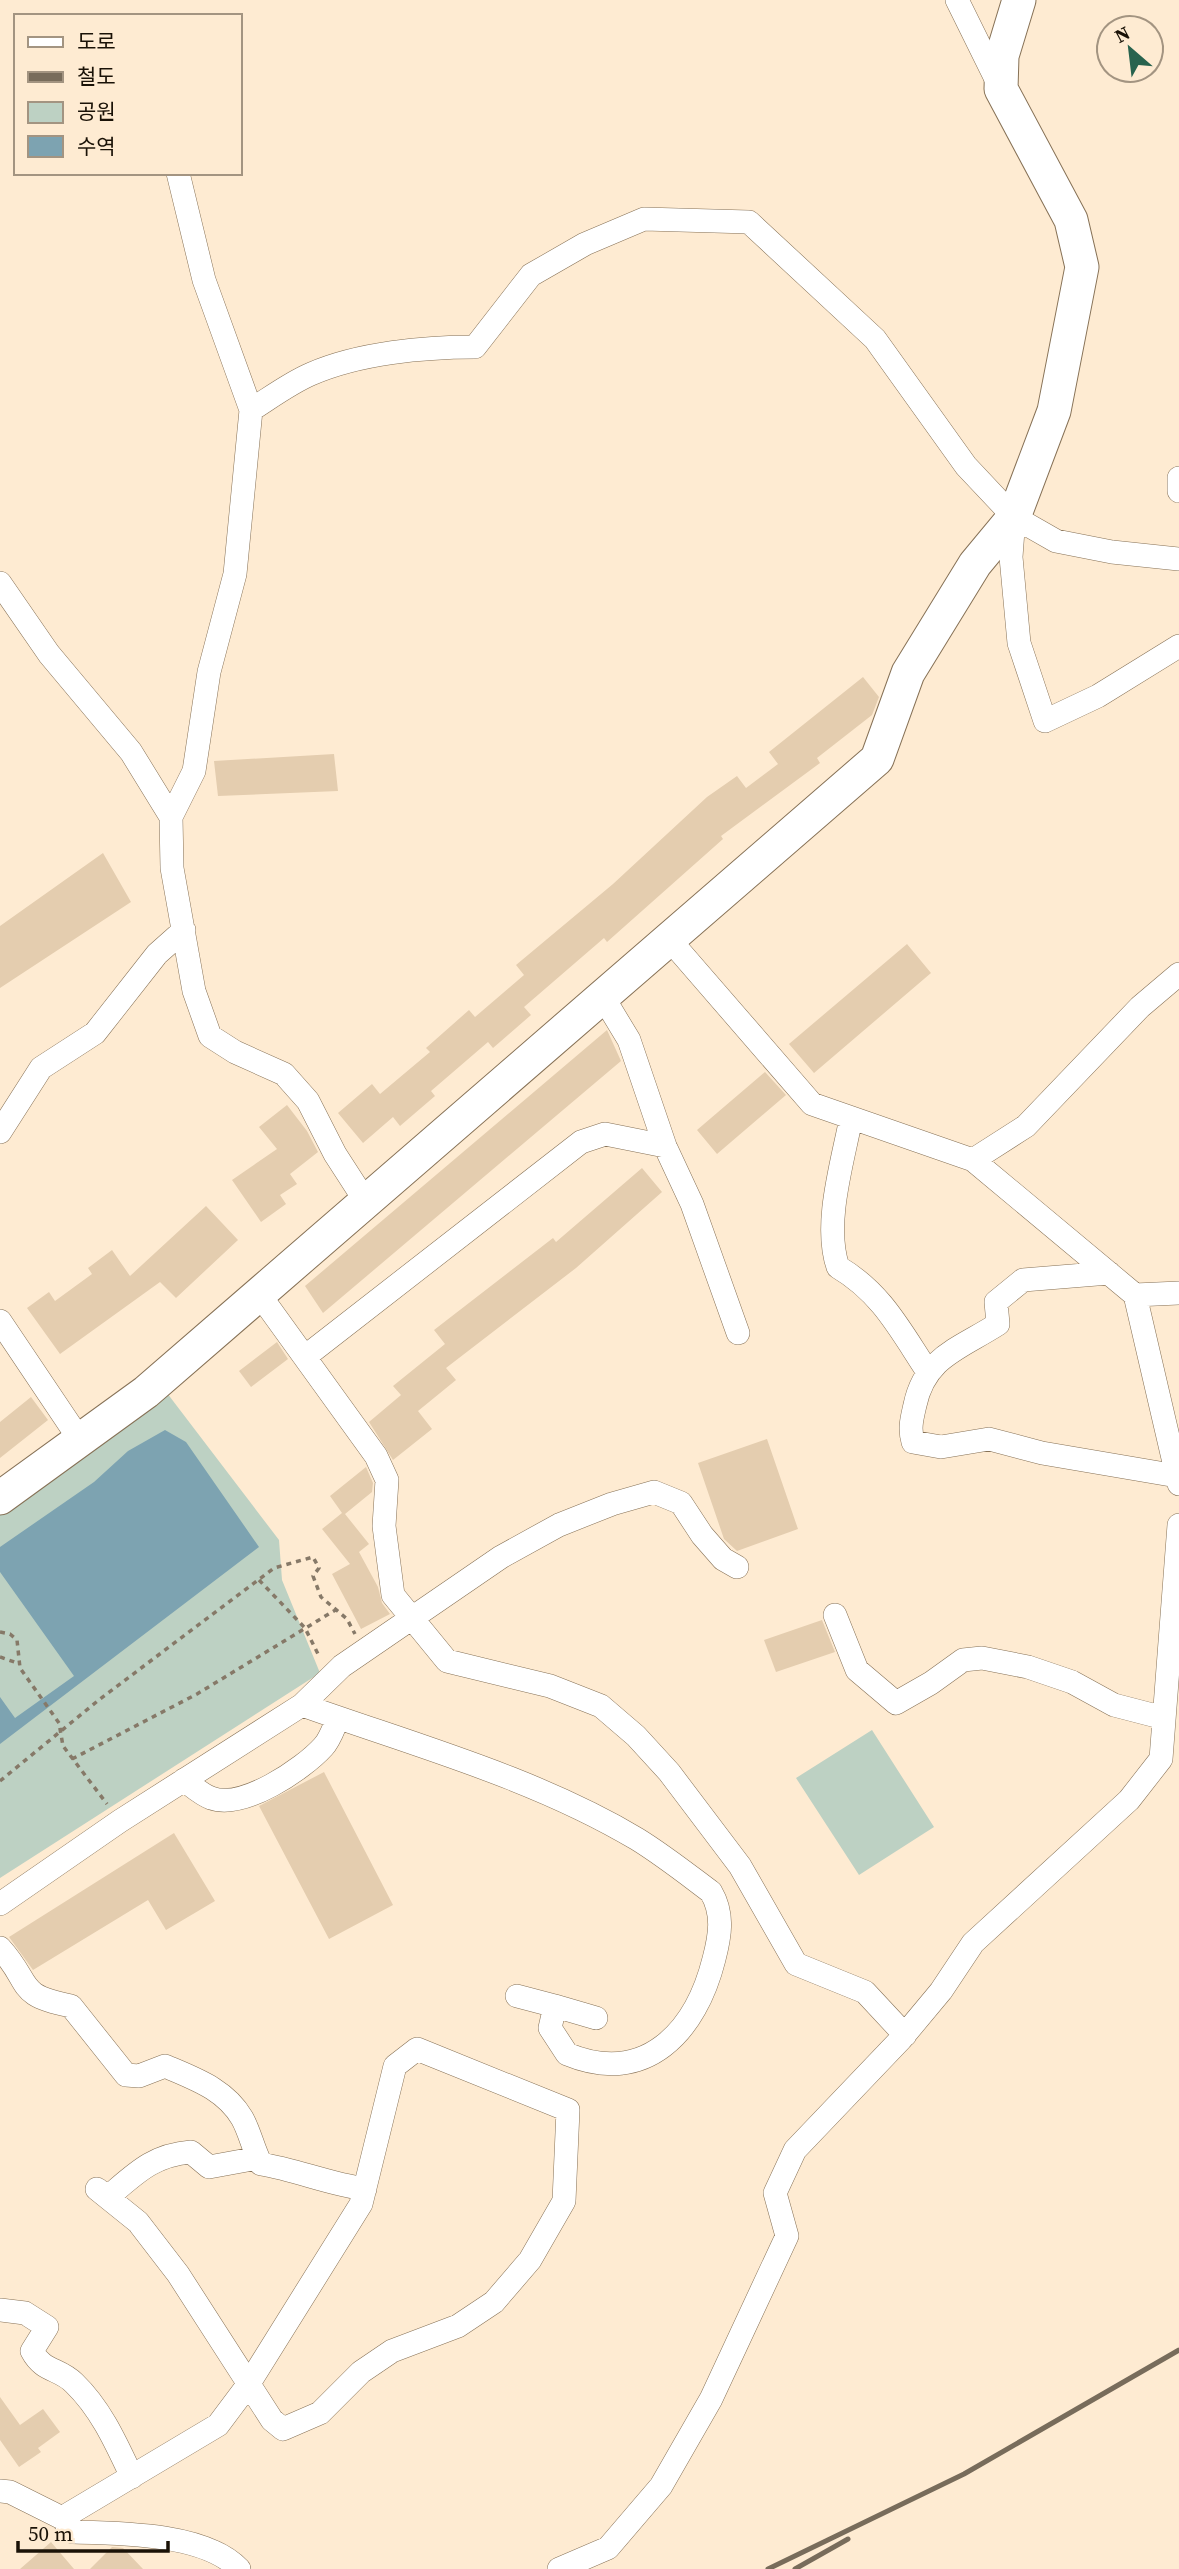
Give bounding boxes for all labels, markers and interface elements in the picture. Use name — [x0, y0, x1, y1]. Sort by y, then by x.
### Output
legend — [14, 14, 242, 175]
north arrow — [1095, 14, 1165, 84]
text: N — [1110, 19, 1134, 49]
text: 도로 — [77, 27, 116, 56]
text: 철도 — [77, 62, 116, 91]
text: 공원 — [77, 97, 116, 126]
text: 수역 — [77, 132, 116, 161]
scale bar — [18, 2510, 168, 2554]
text: 50 m — [28, 2519, 73, 2548]

